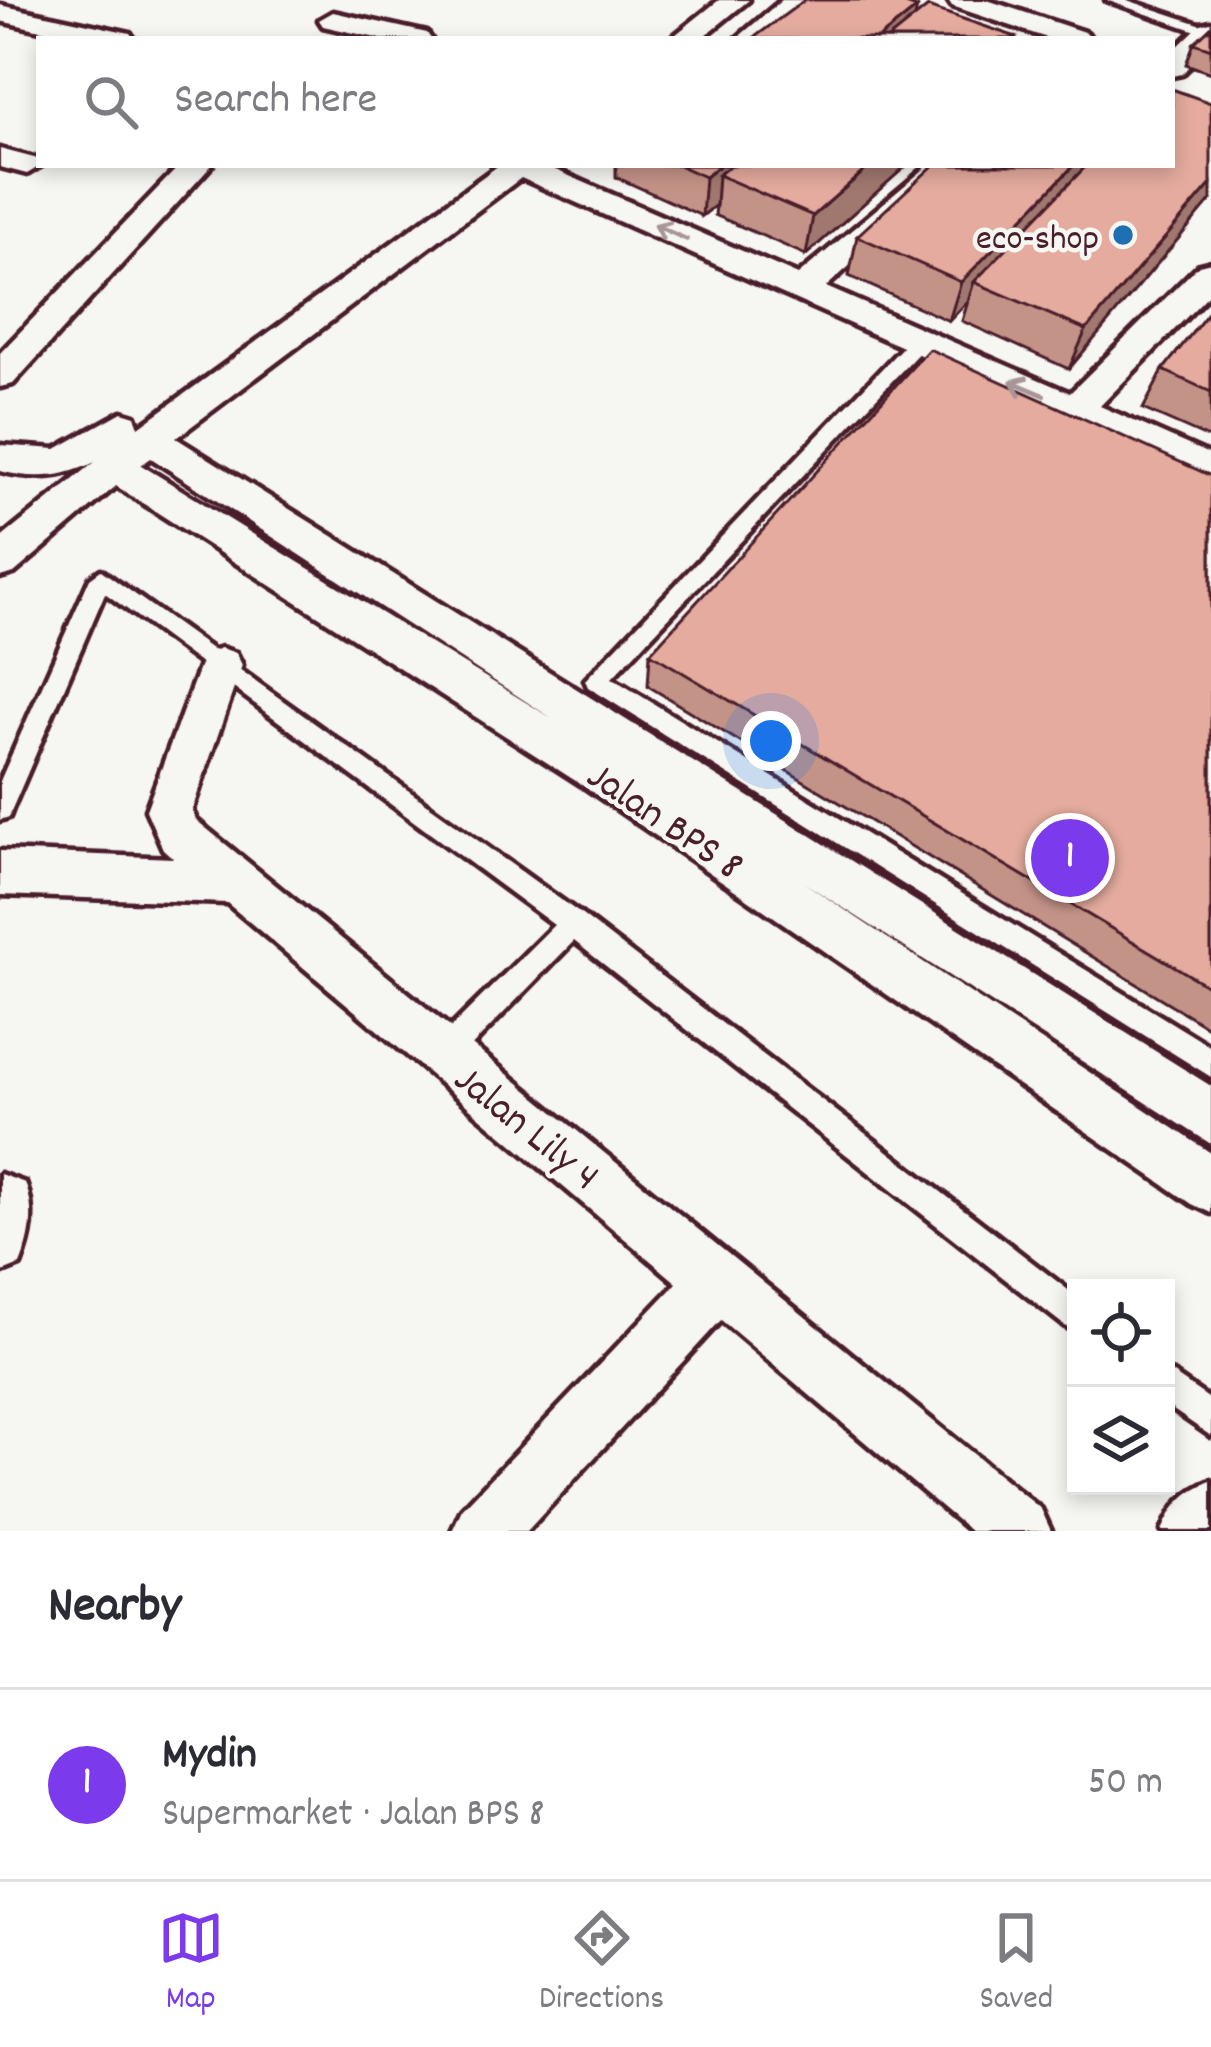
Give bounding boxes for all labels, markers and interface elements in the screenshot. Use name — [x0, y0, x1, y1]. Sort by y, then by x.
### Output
search box — [36, 36, 1175, 168]
icon: search — [78, 69, 144, 135]
text: Search here — [174, 70, 377, 134]
place label: eco-shop — [976, 215, 1099, 267]
one-way arrow — [653, 220, 689, 242]
marker: eco-shop — [1110, 222, 1136, 248]
one-way arrow — [1010, 376, 1046, 398]
your location — [741, 711, 801, 771]
street label: Jalan BPS 8 — [573, 749, 754, 898]
pin: 1 — [1031, 813, 1109, 903]
street label: Jalan Lily 4 — [439, 1053, 611, 1208]
map controls — [1067, 1279, 1175, 1495]
button: locate — [1067, 1279, 1175, 1387]
button: layers — [1067, 1387, 1175, 1495]
text: Nearby — [48, 1573, 181, 1645]
text: Mydin — [162, 1725, 257, 1789]
text: 1 — [83, 1757, 91, 1812]
text: 50 m — [1088, 1757, 1163, 1812]
text: Supermarket · Jalan BPS 8 — [162, 1789, 544, 1844]
tab: Map — [158, 1905, 224, 2024]
tab: Directions — [539, 1905, 664, 2024]
tab: Saved — [980, 1905, 1053, 2024]

